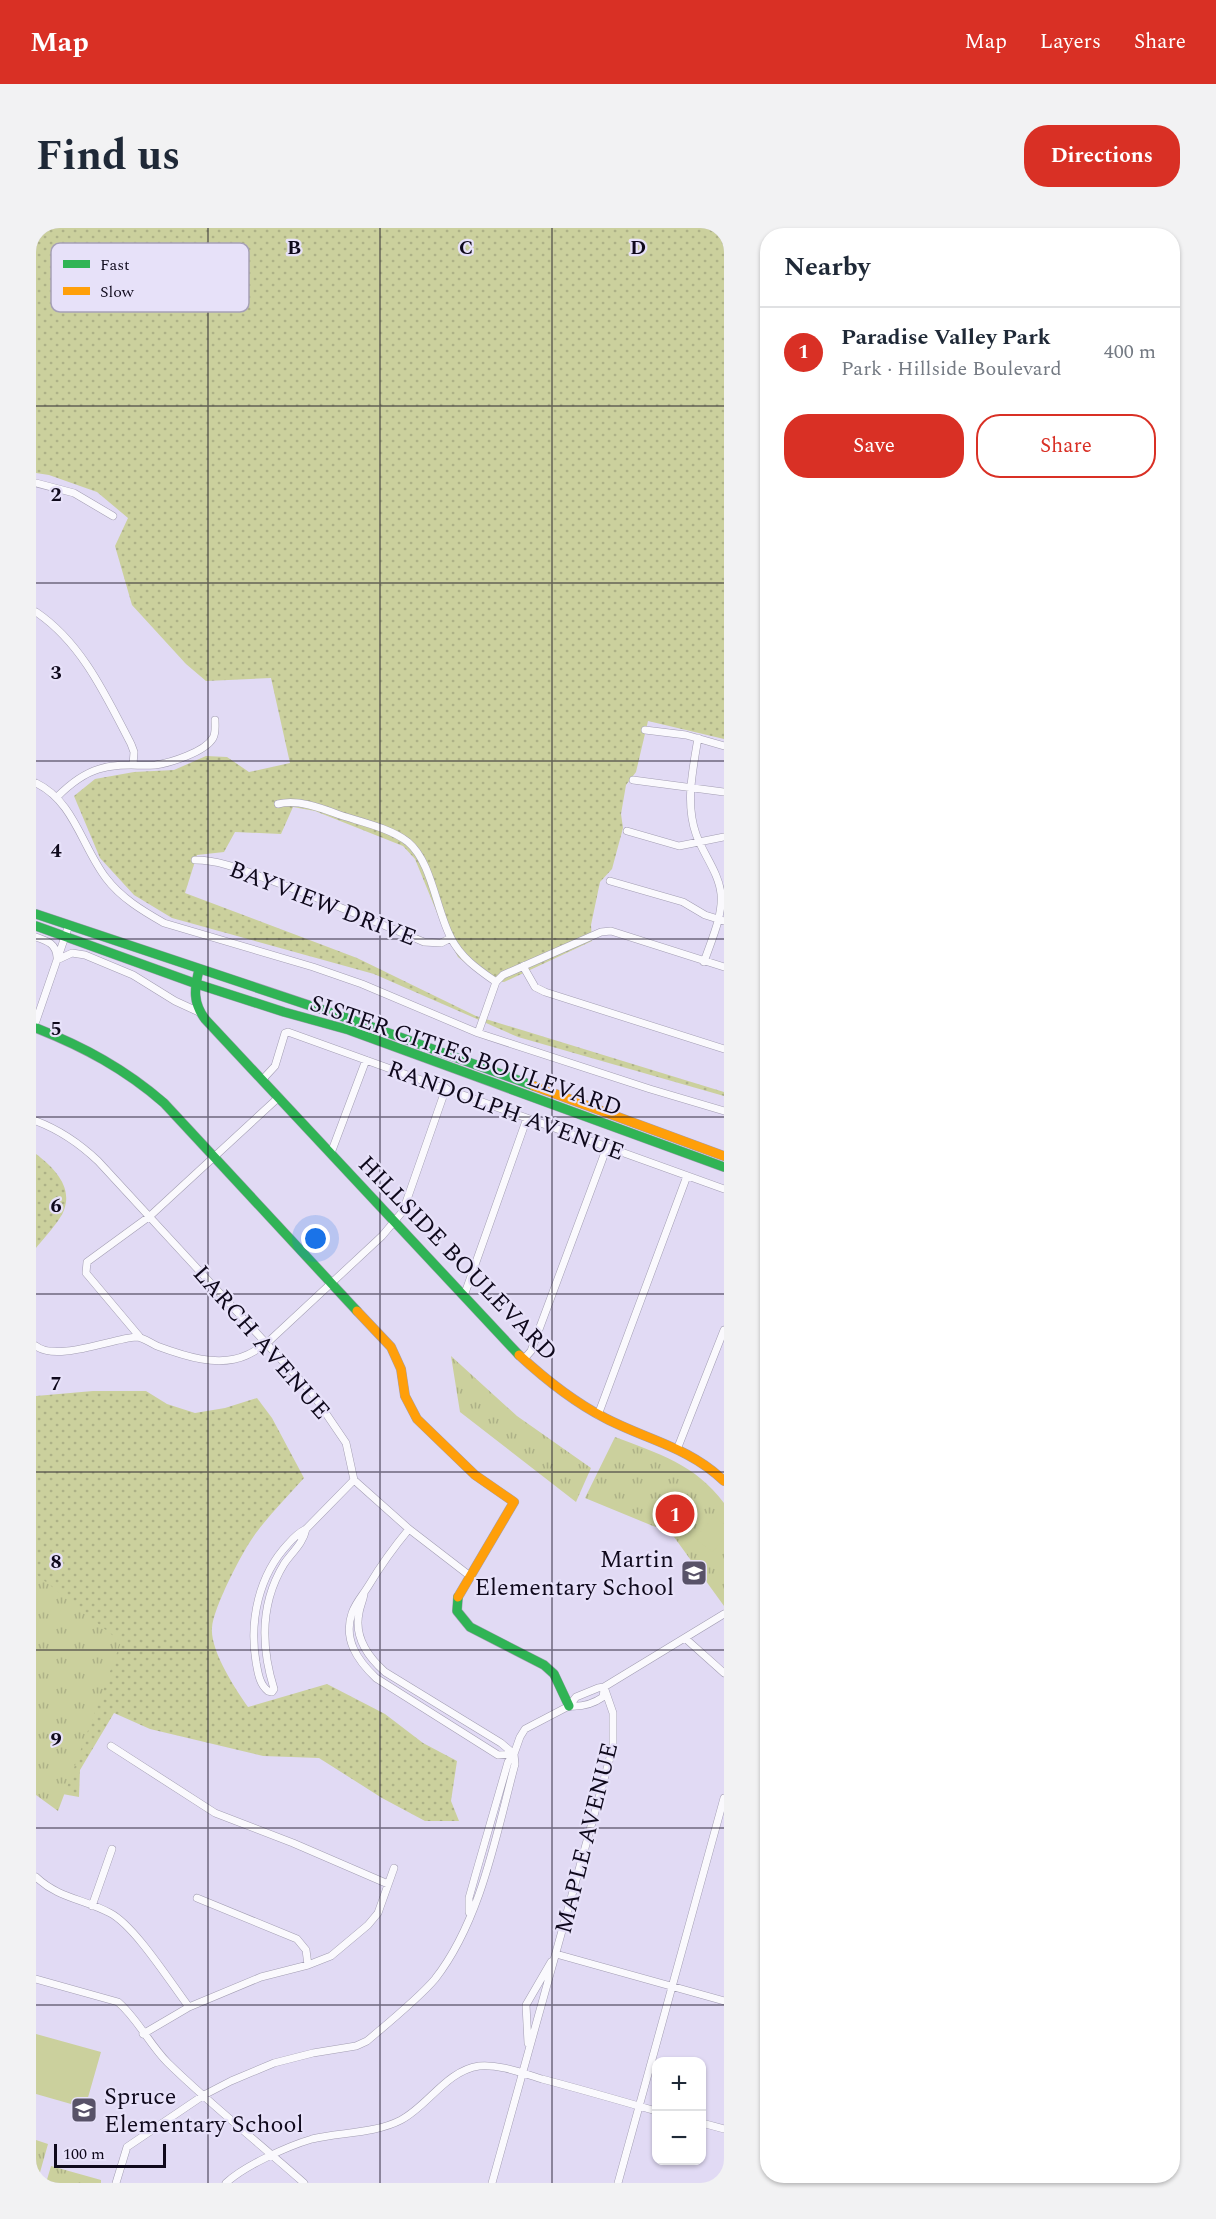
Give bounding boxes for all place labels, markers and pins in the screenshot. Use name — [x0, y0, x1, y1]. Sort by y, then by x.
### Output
pin: 1 — [656, 1492, 694, 1536]
place label: Martin Elementary School — [474, 1542, 674, 1606]
school or university icon: Martin Elementary School — [679, 1558, 709, 1588]
place label: Spruce Elementary School — [104, 2079, 304, 2143]
school or university icon: Spruce Elementary School — [69, 2095, 99, 2125]

